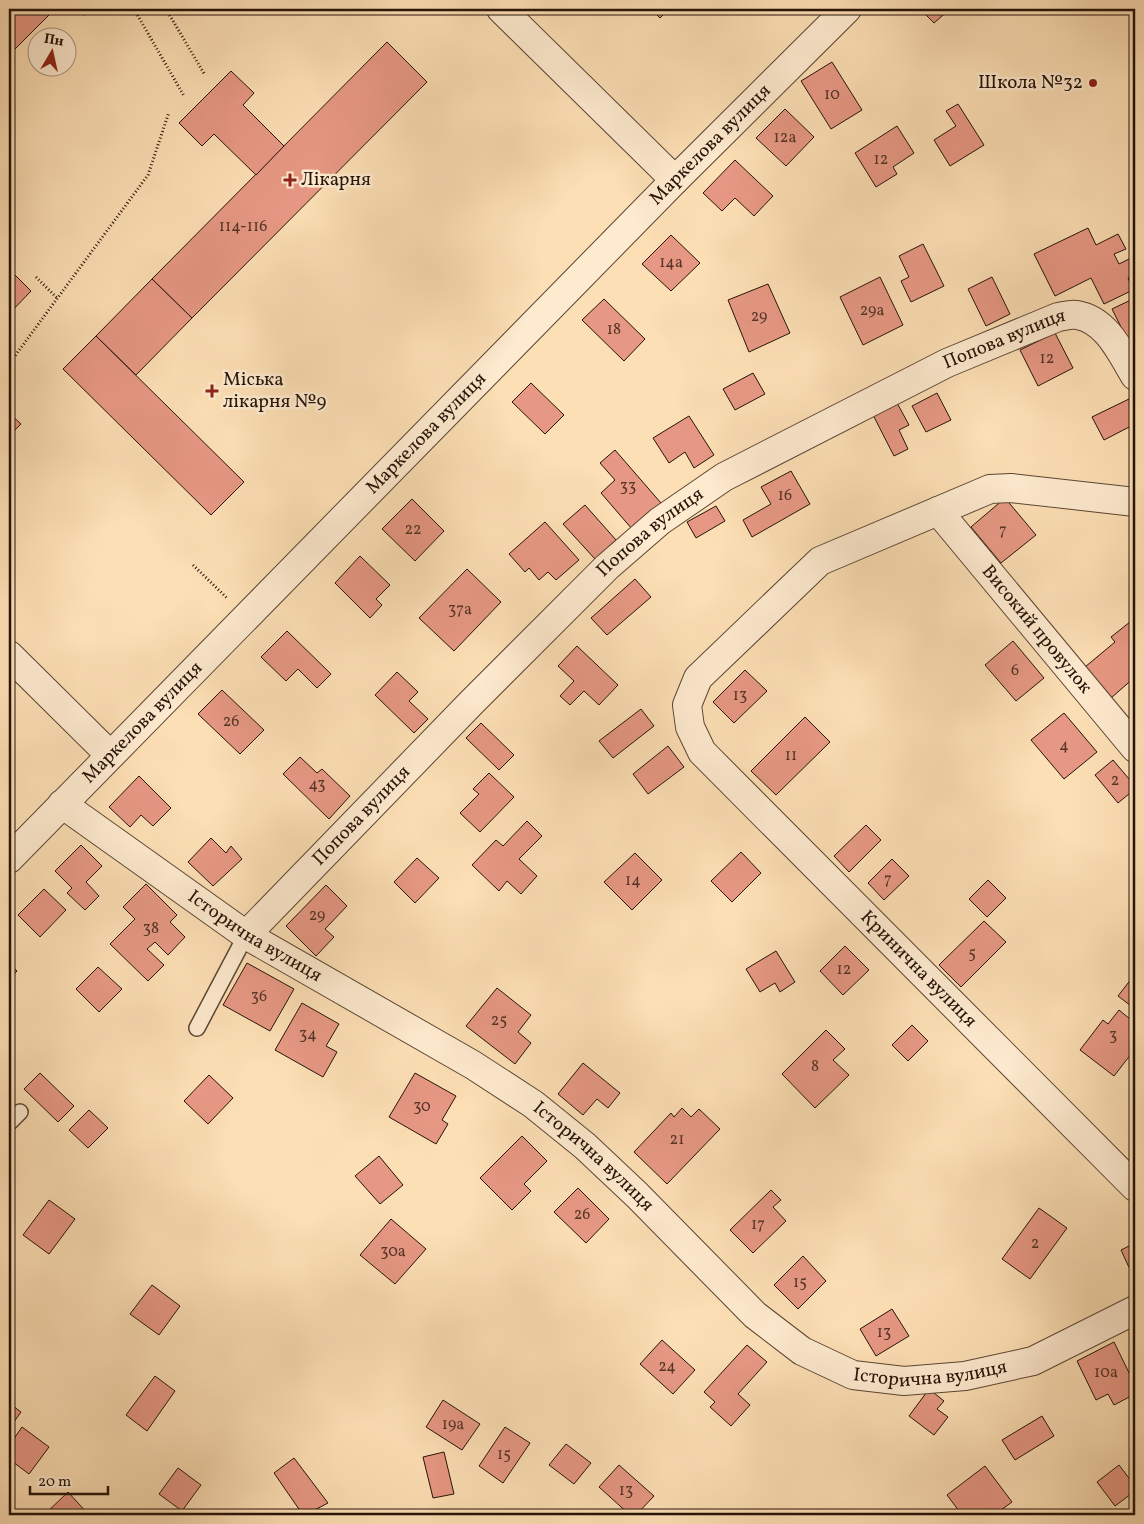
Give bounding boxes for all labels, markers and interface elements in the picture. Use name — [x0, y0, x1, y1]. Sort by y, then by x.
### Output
north arrow — [28, 28, 78, 78]
text: Пн — [42, 30, 65, 52]
place label: Школа №32 — [978, 70, 1083, 96]
marker: Школа №32 — [1087, 77, 1099, 89]
street label: Маркелова вулиця — [644, 78, 777, 211]
house number: 10 — [824, 84, 840, 106]
house number: 12а — [774, 127, 796, 149]
house number: 12 — [874, 149, 888, 171]
place label: Лікарня — [301, 167, 371, 193]
marker: Лікарня — [283, 173, 297, 187]
house number: 114-116 — [219, 216, 267, 238]
house number: 14а — [659, 252, 683, 274]
house number: 29а — [860, 300, 884, 322]
street label: Попова вулиця — [939, 303, 1068, 376]
house number: 29 — [751, 306, 767, 328]
house number: 18 — [607, 319, 621, 341]
house number: 12 — [1040, 348, 1054, 370]
place label: Міська лікарня №9 — [223, 367, 326, 415]
street label: Маркелова вулиця — [360, 367, 492, 500]
marker: Міська лікарня №9 — [205, 384, 219, 398]
house number: 33 — [620, 476, 636, 498]
street label: Попова вулиця — [591, 482, 709, 583]
house number: 16 — [778, 485, 792, 507]
house number: 22 — [404, 519, 422, 541]
house number: 7 — [999, 520, 1007, 542]
street label: Високий провулок — [975, 559, 1098, 699]
house number: 37а — [448, 599, 472, 621]
street label: Маркелова вулиця — [77, 656, 209, 790]
house number: 6 — [1011, 660, 1019, 682]
house number: 13 — [733, 685, 747, 707]
house number: 26 — [223, 711, 239, 733]
house number: 4 — [1059, 735, 1069, 757]
house number: 11 — [785, 745, 797, 767]
street label: Попова вулиця — [307, 760, 416, 872]
house number: 2 — [1111, 770, 1119, 792]
house number: 43 — [308, 774, 326, 796]
house number: 7 — [884, 869, 892, 891]
house number: 14 — [625, 870, 641, 892]
street label: Історична вулиця — [182, 884, 327, 989]
house number: 29 — [309, 905, 325, 927]
street label: Кринична вулиця — [854, 905, 982, 1034]
house number: 38 — [143, 918, 159, 940]
house number: 5 — [968, 943, 976, 965]
house number: 12 — [837, 959, 851, 981]
house number: 36 — [251, 986, 267, 1008]
house number: 25 — [491, 1010, 507, 1032]
house number: 34 — [299, 1024, 317, 1046]
house number: 3 — [1109, 1025, 1117, 1047]
house number: 8 — [811, 1056, 819, 1078]
house number: 30 — [413, 1096, 431, 1118]
street label: Історична вулиця — [527, 1096, 660, 1218]
house number: 21 — [670, 1129, 684, 1151]
house number: 26 — [574, 1204, 590, 1226]
house number: 17 — [751, 1214, 765, 1236]
house number: 2 — [1031, 1233, 1039, 1255]
house number: 30а — [380, 1241, 406, 1263]
house number: 15 — [793, 1272, 807, 1294]
house number: 13 — [877, 1322, 891, 1344]
street label: Історична вулиця — [852, 1354, 1010, 1394]
house number: 24 — [658, 1356, 676, 1378]
house number: 10а — [1094, 1362, 1118, 1384]
house number: 19а — [442, 1414, 464, 1436]
house number: 15 — [497, 1444, 511, 1466]
scale bar — [30, 1464, 108, 1496]
text: 20 m — [38, 1472, 71, 1493]
house number: 13 — [619, 1480, 633, 1502]

